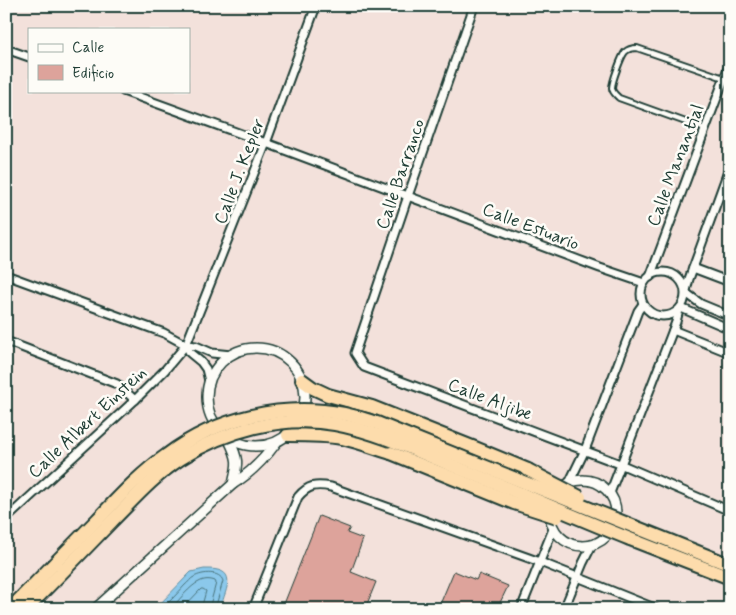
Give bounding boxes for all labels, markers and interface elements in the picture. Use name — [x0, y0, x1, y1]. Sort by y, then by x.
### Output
legend — [28, 28, 190, 92]
text: Calle — [72, 38, 104, 58]
text: Edificio — [72, 64, 114, 84]
street label: Calle Manantial — [642, 101, 710, 230]
street label: Calle J. Kepler — [209, 115, 271, 228]
street label: Calle Barranco — [371, 116, 431, 233]
street label: Calle Estuario — [479, 197, 583, 256]
street label: Calle Albert Einstein — [23, 361, 152, 484]
street label: Calle Aljibe — [444, 373, 535, 427]

